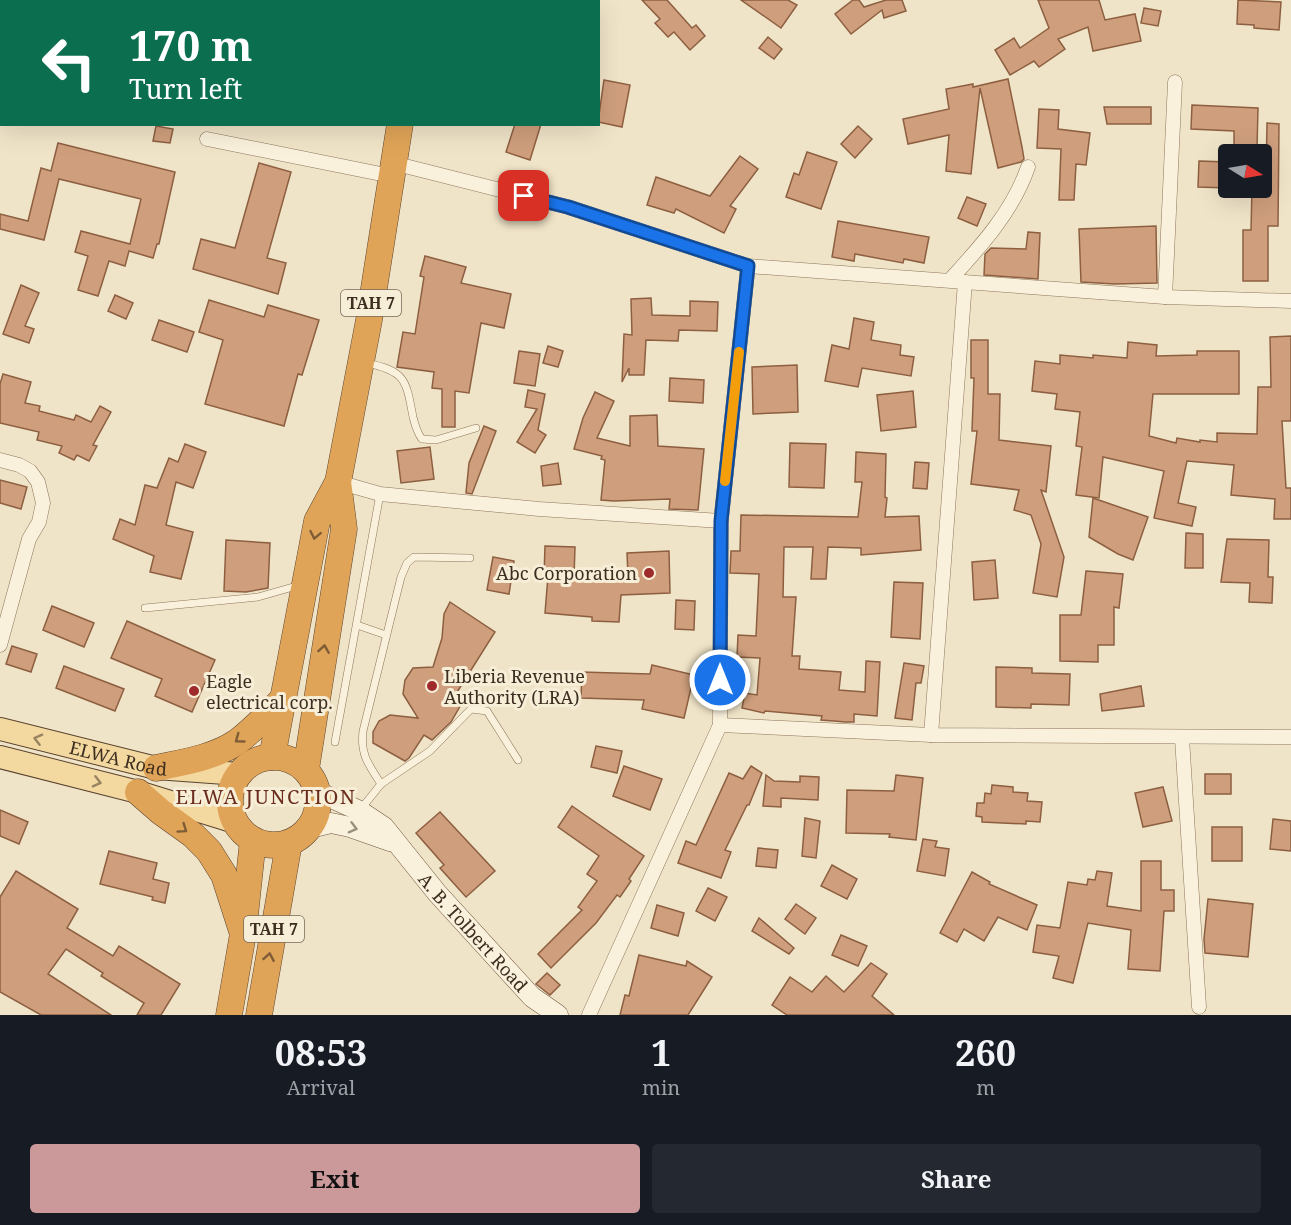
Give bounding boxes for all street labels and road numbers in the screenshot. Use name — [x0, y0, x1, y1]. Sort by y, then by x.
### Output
road number: TAH 7 — [341, 290, 401, 316]
street label: ELWA Road — [67, 735, 168, 781]
street label: A. B. Tolbert Road — [413, 868, 533, 997]
road number: TAH 7 — [244, 916, 304, 942]

